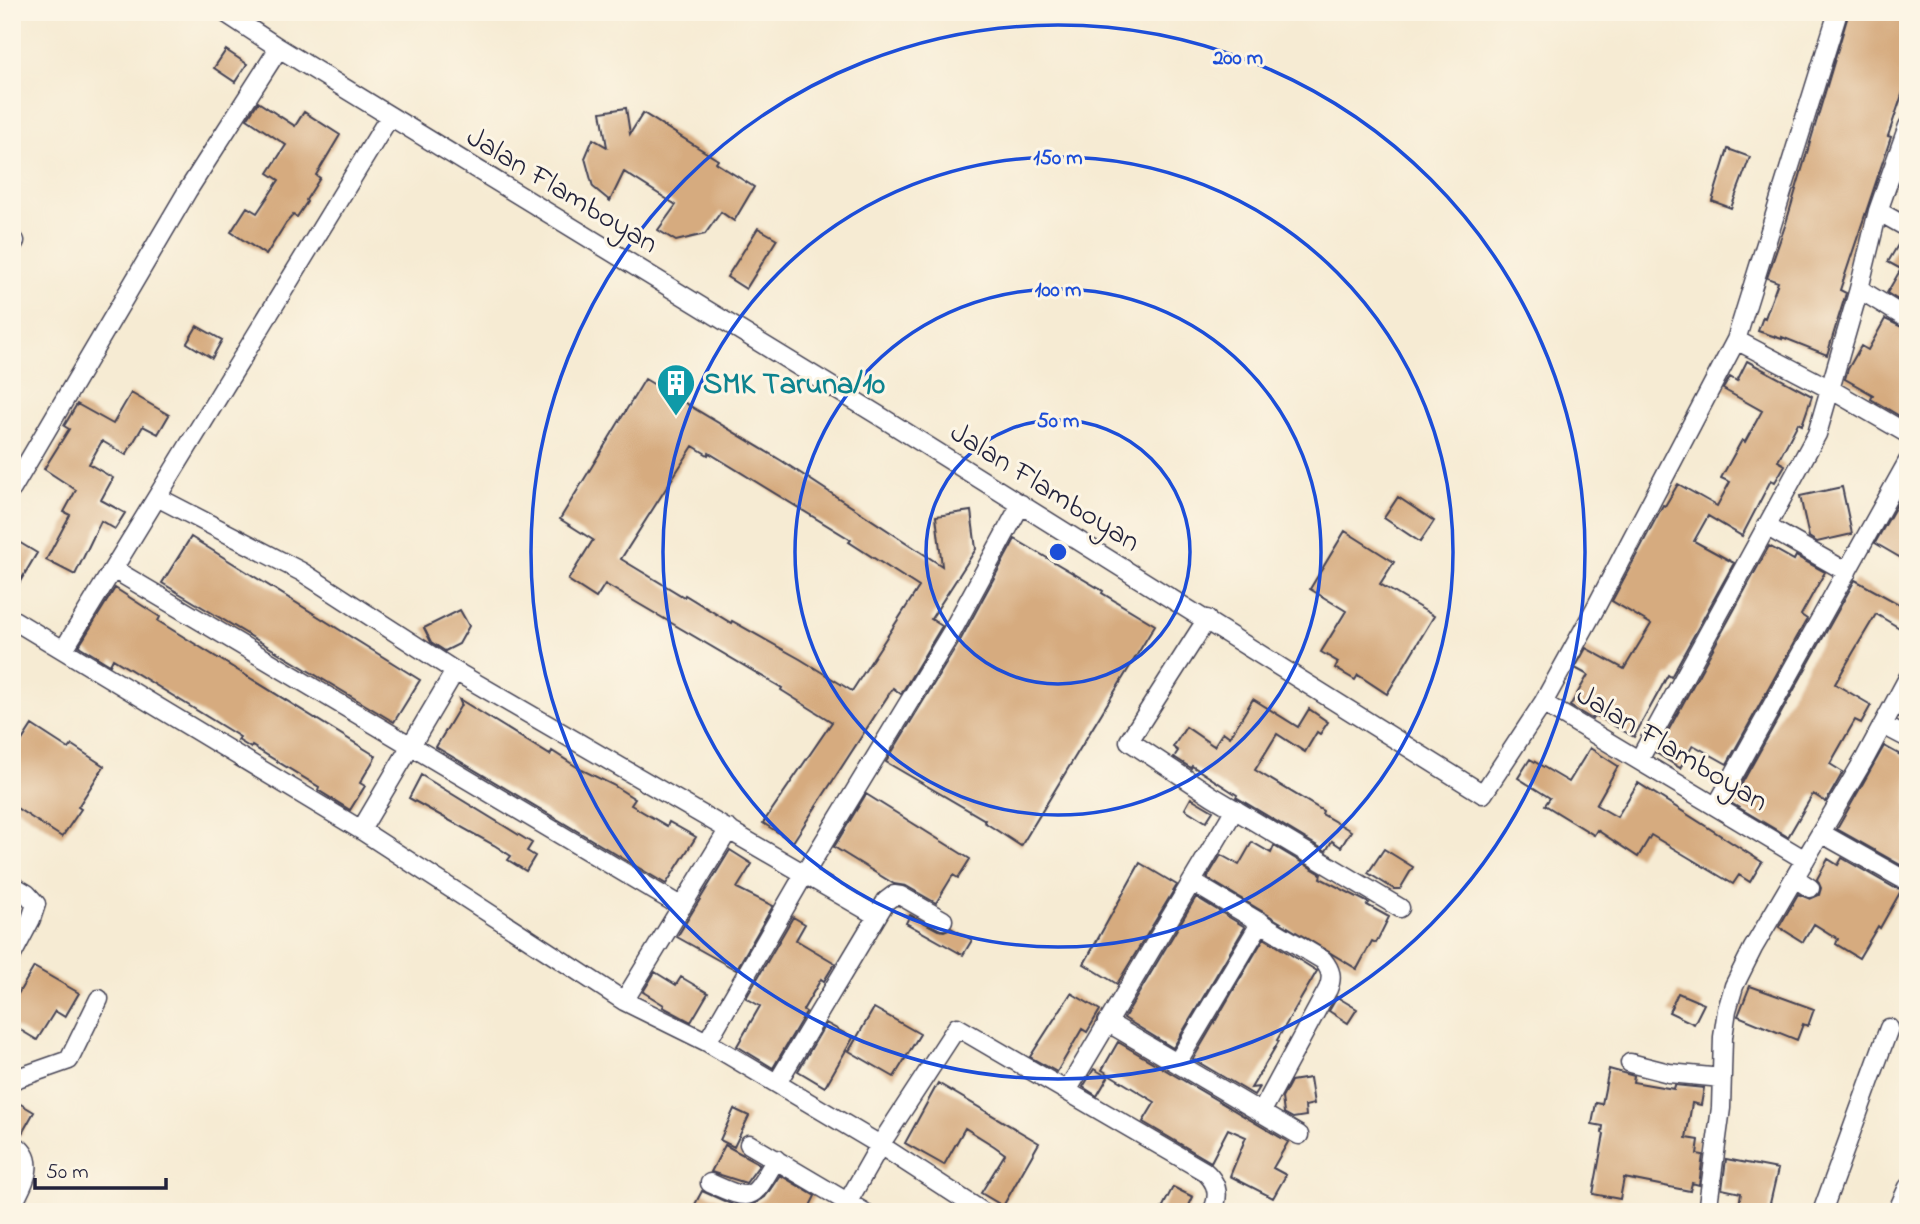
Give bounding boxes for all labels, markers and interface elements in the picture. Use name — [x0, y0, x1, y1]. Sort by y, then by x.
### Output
text: 200 m — [1212, 44, 1263, 74]
street label: Jalan Flamboyan — [457, 117, 666, 266]
text: 150 m — [1033, 144, 1083, 174]
text: 100 m — [1035, 276, 1081, 306]
building icon: SMK Taruna/10 — [655, 362, 697, 417]
place label: SMK Taruna/10 — [703, 364, 885, 408]
text: 50 m — [1037, 407, 1079, 437]
street label: Jalan Flamboyan — [941, 412, 1148, 565]
centre of rings — [1046, 540, 1070, 564]
street label: Jalan Flamboyan — [1567, 675, 1776, 824]
scale bar — [35, 1147, 166, 1191]
text: 50 m — [46, 1158, 89, 1188]

